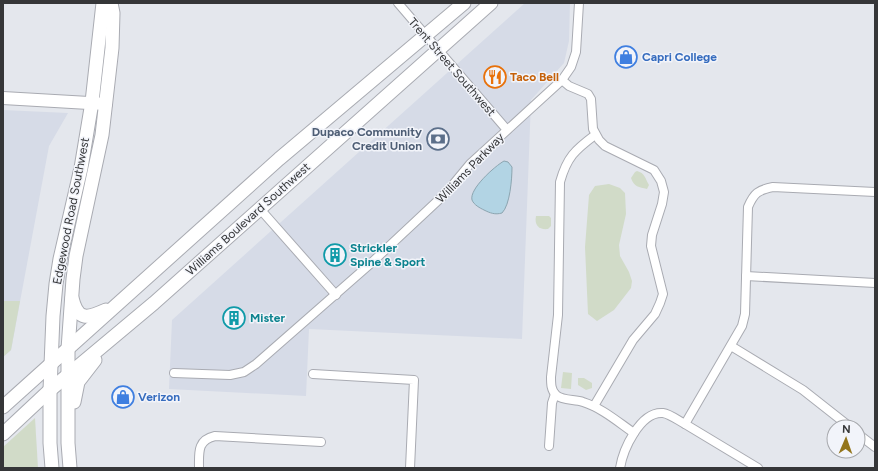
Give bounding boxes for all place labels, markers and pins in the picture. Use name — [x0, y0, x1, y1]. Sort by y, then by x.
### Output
shop icon: Capri College — [613, 44, 639, 70]
place label: Capri College — [642, 50, 717, 64]
restaurant icon: Taco Bell — [482, 64, 508, 90]
place label: Taco Bell — [510, 70, 559, 84]
place label: Dupaco Community Credit Union — [312, 125, 422, 153]
bank icon: Dupaco Community Credit Union — [425, 126, 451, 152]
place label: Strickler Spine & Sport — [350, 241, 426, 269]
building icon: Strickler Spine & Sport — [322, 242, 348, 268]
building icon: Mister — [221, 305, 247, 331]
place label: Mister — [250, 311, 285, 325]
shop icon: Verizon — [110, 384, 136, 410]
place label: Verizon — [138, 390, 180, 404]

